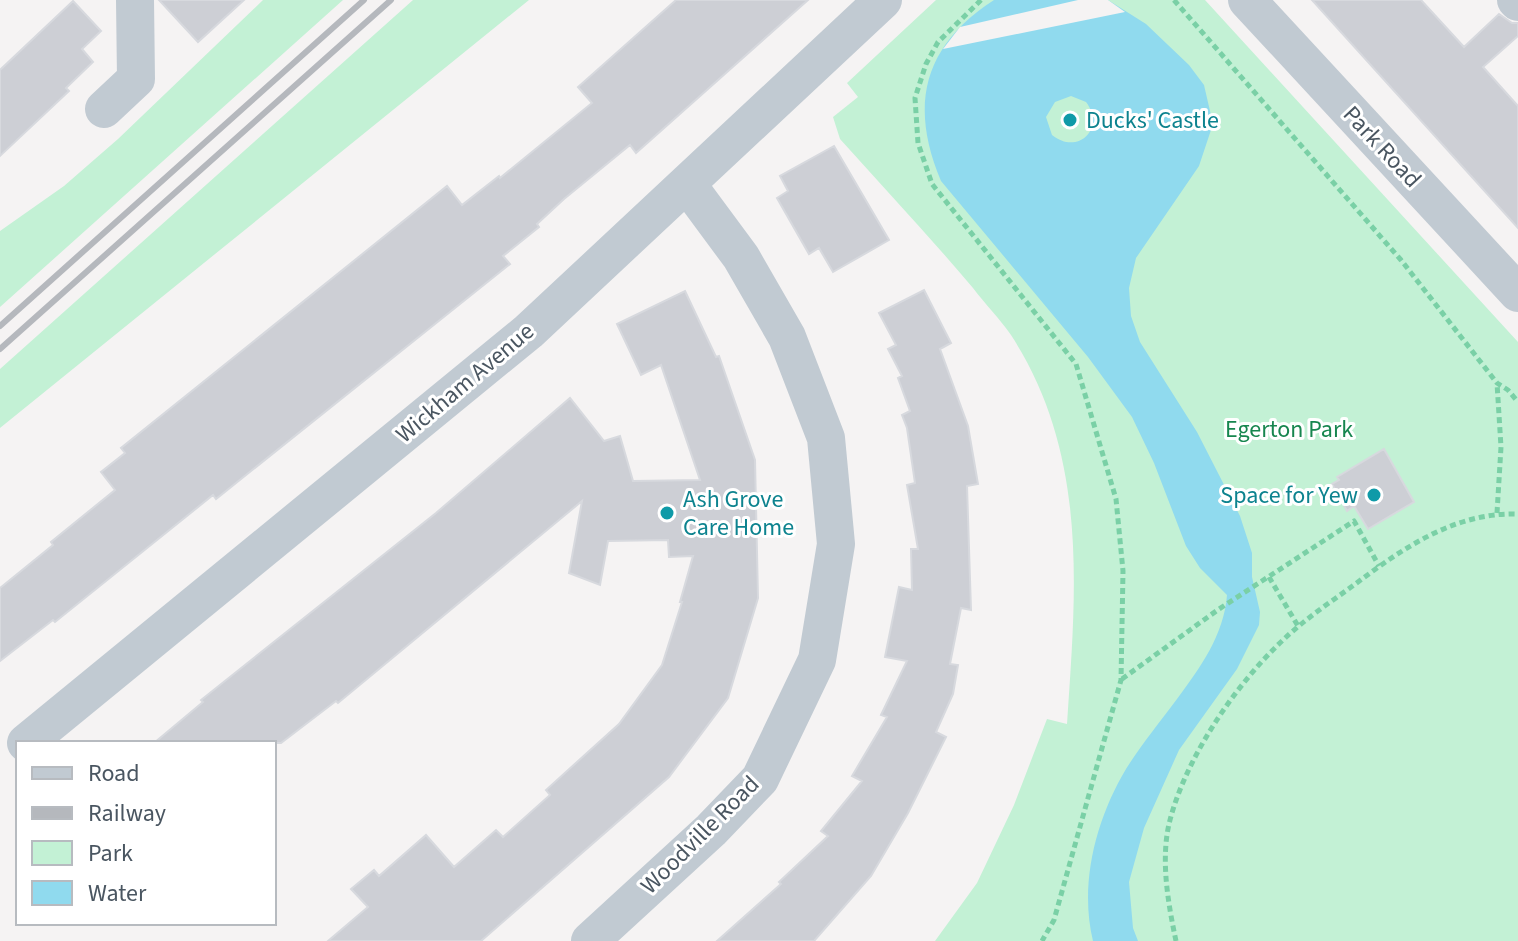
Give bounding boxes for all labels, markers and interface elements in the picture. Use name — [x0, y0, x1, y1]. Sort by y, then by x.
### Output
street label: Park Road — [1335, 98, 1429, 196]
place label: Ducks' Castle — [1086, 103, 1219, 138]
marker: Ducks' Castle — [1061, 111, 1079, 129]
street label: Wickham Avenue — [388, 315, 542, 451]
park label: Egerton Park — [1225, 412, 1353, 447]
place label: Space for Yew — [1220, 478, 1358, 513]
place label: Ash Grove Care Home — [683, 482, 794, 545]
marker: Space for Yew — [1365, 486, 1383, 504]
marker: Ash Grove Care Home — [658, 504, 676, 522]
legend — [16, 741, 276, 925]
text: Road — [88, 756, 140, 791]
street label: Woodville Road — [633, 768, 767, 902]
text: Railway — [88, 796, 166, 831]
text: Park — [88, 836, 133, 871]
text: Water — [88, 876, 147, 911]

